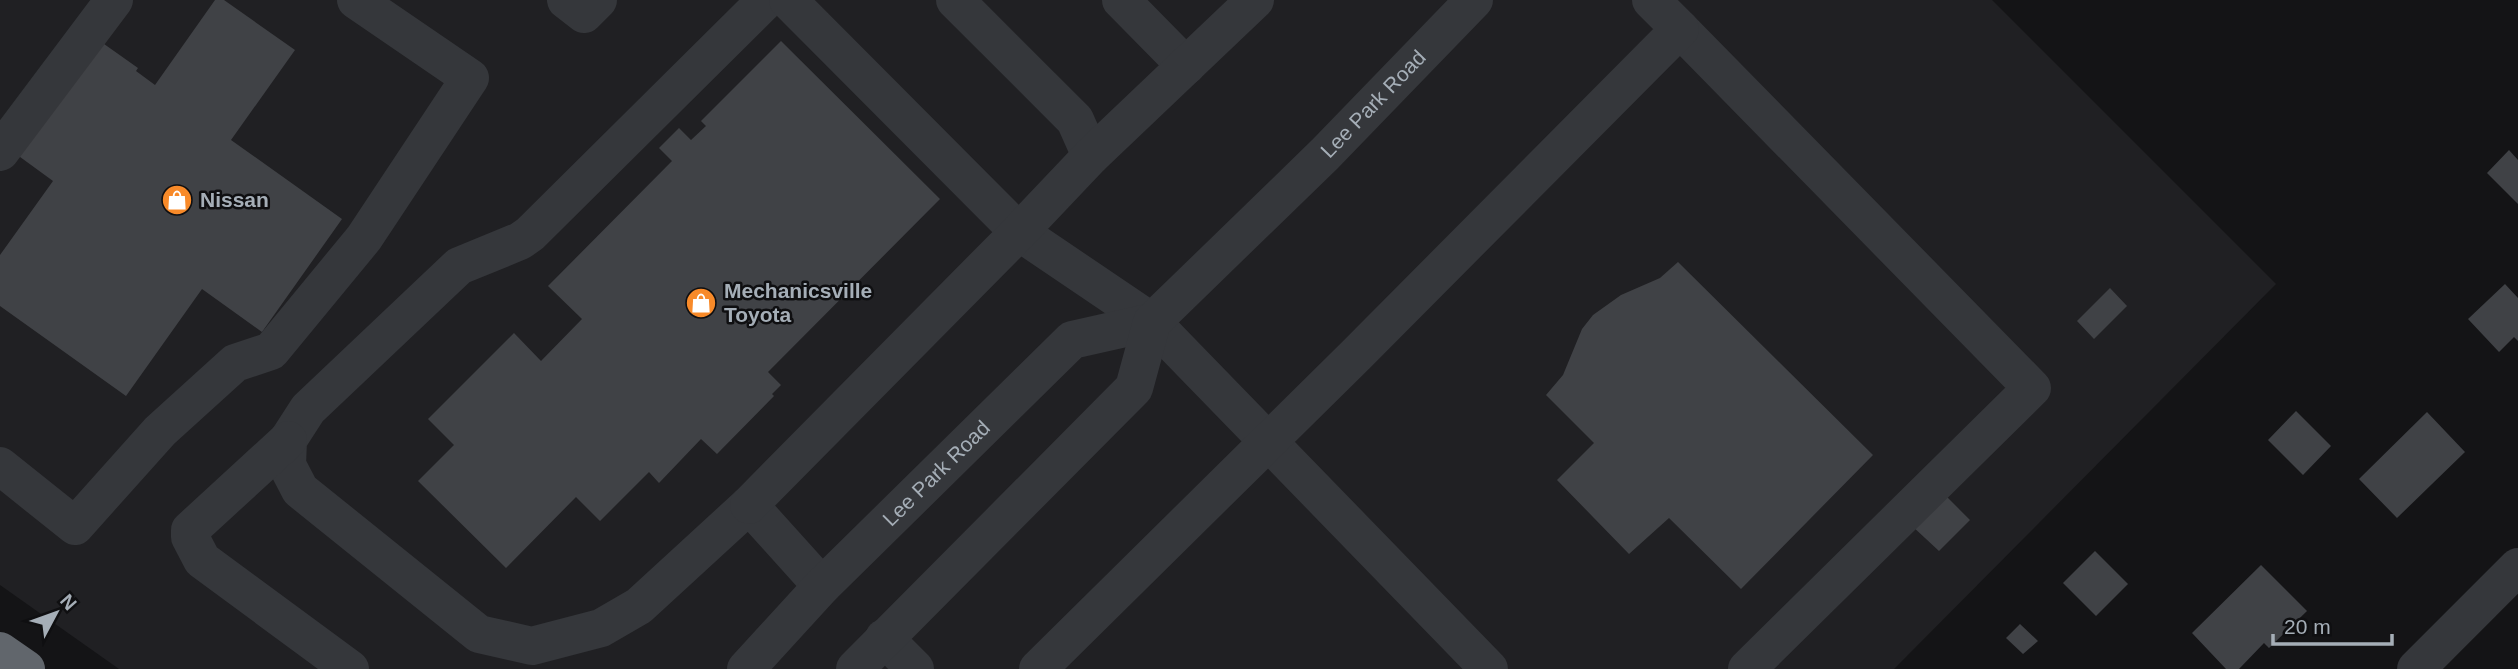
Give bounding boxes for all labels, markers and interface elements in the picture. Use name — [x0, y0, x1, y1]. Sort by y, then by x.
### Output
street label: Lee Park Road — [1316, 45, 1430, 162]
shop icon: Nissan — [160, 183, 194, 217]
place label: Nissan — [200, 188, 269, 211]
place label: Mechanicsville Toyota — [724, 279, 872, 326]
shop icon: Mechanicsville Toyota — [684, 286, 718, 320]
street label: Lee Park Road — [878, 416, 994, 530]
north arrow — [21, 578, 91, 648]
text: N — [56, 590, 81, 614]
scale bar — [2273, 602, 2392, 646]
text: 20 m — [2284, 615, 2331, 638]

